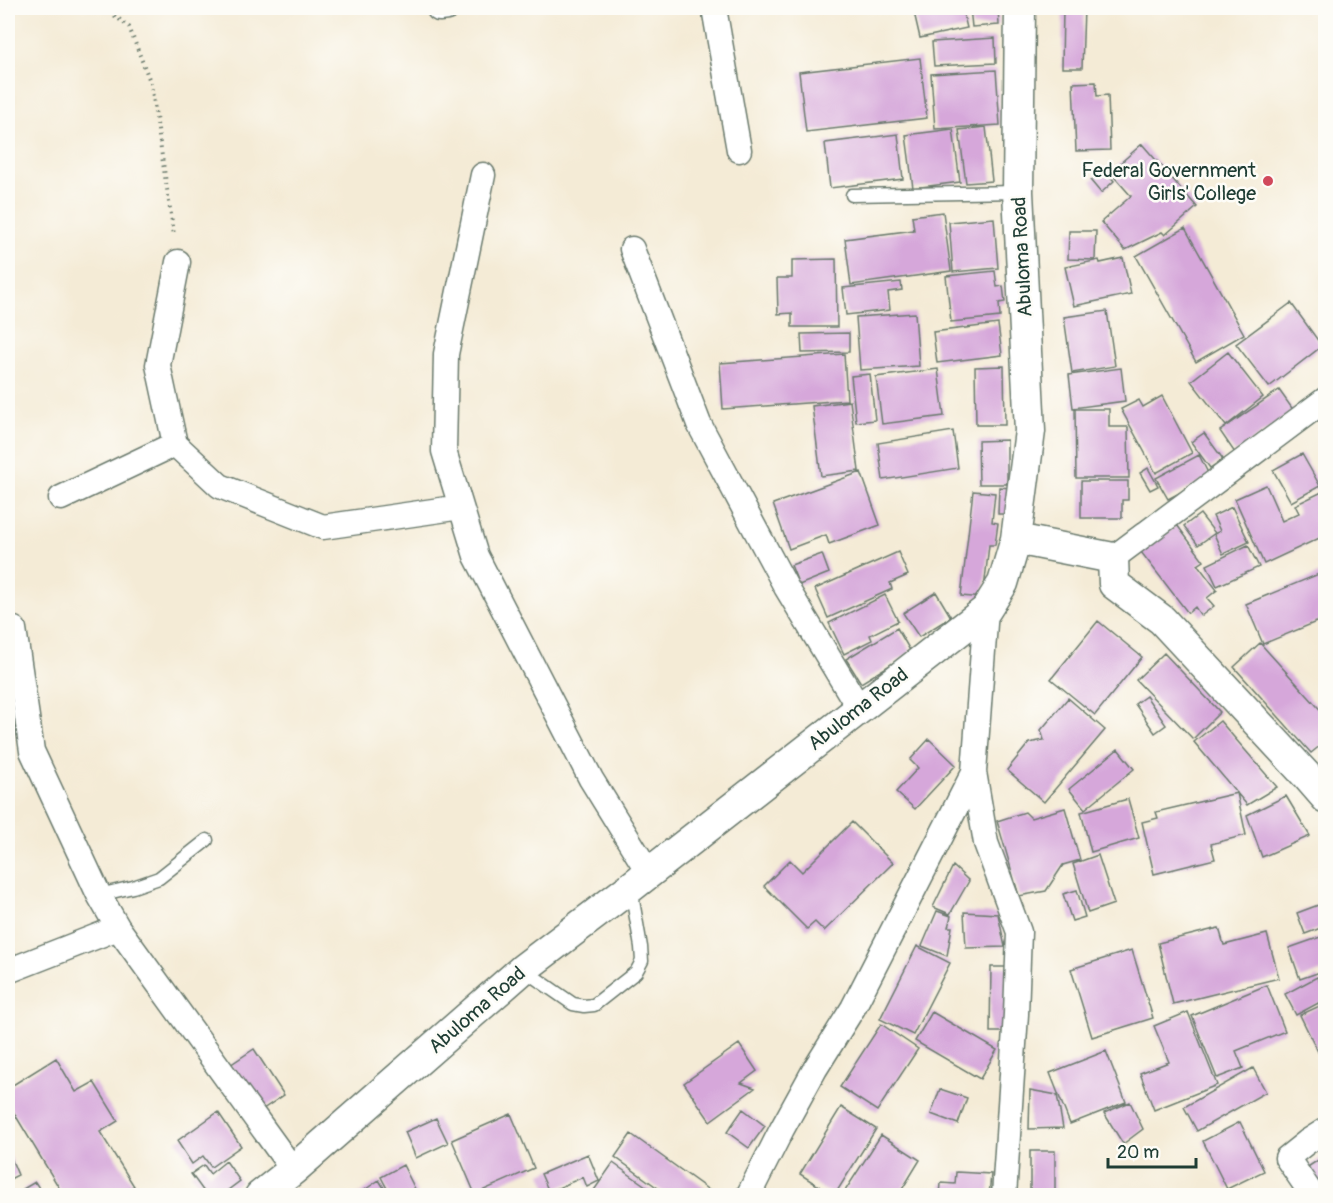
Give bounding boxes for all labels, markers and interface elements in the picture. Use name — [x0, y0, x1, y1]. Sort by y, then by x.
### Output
place label: Federal Government Girls' College — [1082, 158, 1257, 206]
marker: Federal Government Girls' College — [1261, 174, 1275, 188]
street label: Abuloma Road — [1006, 196, 1038, 318]
street label: Abuloma Road — [803, 662, 913, 756]
street label: Abuloma Road — [423, 961, 531, 1059]
scale bar — [1108, 1131, 1196, 1169]
text: 20 m — [1117, 1141, 1159, 1164]

